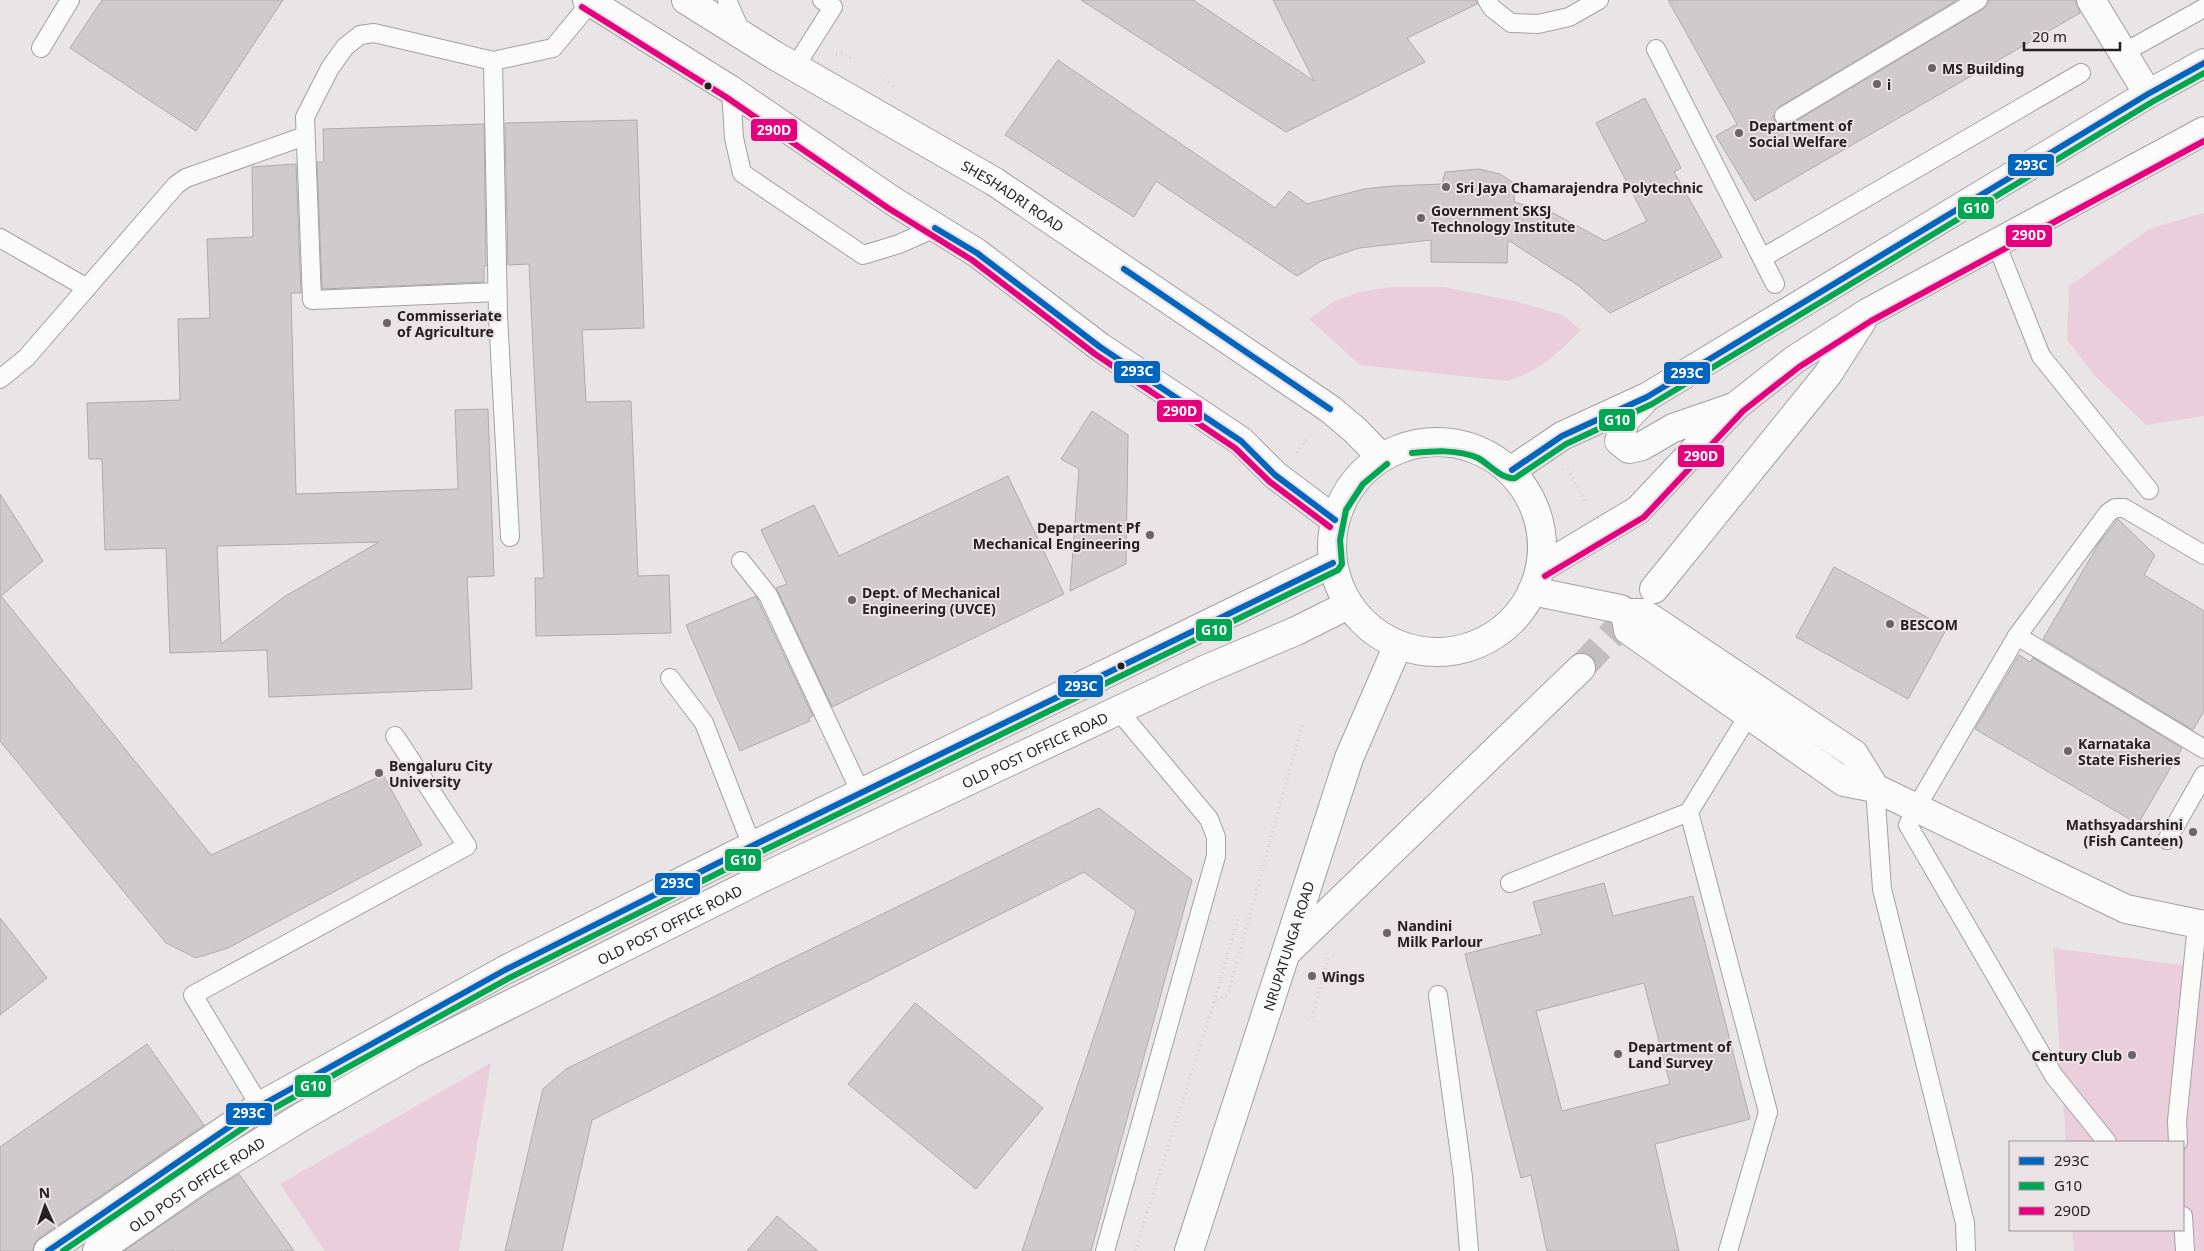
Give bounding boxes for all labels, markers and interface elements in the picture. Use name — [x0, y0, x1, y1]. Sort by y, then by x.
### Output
scale bar — [2024, 20, 2120, 52]
text: 20 m — [2032, 26, 2067, 46]
place label: MS Building — [1942, 59, 2024, 78]
marker: MS Building — [1926, 62, 1938, 74]
place label: i — [1887, 75, 1891, 94]
marker: i — [1871, 78, 1883, 90]
unlabelled marker — [703, 81, 713, 91]
place label: Department of Social Welfare — [1749, 116, 1854, 151]
line badge: 290D — [750, 118, 798, 142]
text: 290D — [757, 120, 791, 139]
marker: Department of Social Welfare — [1733, 127, 1745, 139]
line badge: 293C — [2007, 153, 2055, 177]
street label: SHESHADRI ROAD — [958, 155, 1068, 236]
text: 293C — [2014, 155, 2048, 174]
place label: Sri Jaya Chamarajendra Polytechnic — [1456, 178, 1703, 197]
marker: Sri Jaya Chamarajendra Polytechnic — [1440, 181, 1452, 193]
line badge: G10 — [1957, 196, 1995, 220]
text: G10 — [1963, 198, 1989, 217]
place label: Government SKSJ Technology Institute — [1431, 201, 1575, 236]
marker: Government SKSJ Technology Institute — [1415, 212, 1427, 224]
line badge: 290D — [2005, 224, 2053, 248]
text: 290D — [2012, 225, 2046, 244]
place label: Commisseriate of Agriculture — [397, 306, 502, 341]
marker: Commisseriate of Agriculture — [381, 317, 393, 329]
line badge: 293C — [1113, 360, 1161, 384]
text: 293C — [1120, 361, 1154, 380]
line badge: 293C — [1663, 361, 1711, 385]
text: 293C — [1670, 363, 1704, 382]
line badge: 290D — [1156, 399, 1203, 423]
text: 290D — [1163, 401, 1197, 420]
line badge: G10 — [1598, 408, 1636, 432]
text: G10 — [1604, 410, 1630, 429]
line badge: 290D — [1677, 444, 1725, 468]
text: 290D — [1684, 446, 1718, 465]
place label: Department Pf Mechanical Engineering — [973, 518, 1142, 553]
marker: Department Pf Mechanical Engineering — [1144, 529, 1156, 541]
place label: Dept. of Mechanical Engineering (UVCE) — [862, 583, 1000, 618]
marker: Dept. of Mechanical Engineering (UVCE) — [846, 594, 858, 606]
place label: BESCOM — [1900, 615, 1958, 634]
line badge: G10 — [1195, 618, 1233, 642]
marker: BESCOM — [1884, 618, 1896, 630]
text: G10 — [1201, 620, 1227, 639]
unlabelled marker — [1116, 661, 1126, 671]
line badge: 293C — [1057, 674, 1104, 698]
text: 293C — [1064, 676, 1098, 695]
street label: OLD POST OFFICE ROAD — [958, 707, 1111, 792]
place label: Karnataka State Fisheries — [2078, 734, 2180, 769]
marker: Karnataka State Fisheries — [2062, 745, 2074, 757]
place label: Bengaluru City University — [389, 756, 493, 791]
marker: Bengaluru City University — [373, 767, 385, 779]
place label: Mathsyadarshini (Fish Canteen) — [2066, 815, 2183, 850]
marker: Mathsyadarshini (Fish Canteen) — [2187, 826, 2199, 838]
line badge: G10 — [724, 848, 762, 872]
text: G10 — [730, 850, 756, 869]
line badge: 293C — [654, 872, 701, 896]
text: 293C — [660, 873, 694, 892]
street label: NRUPATUNGA ROAD — [1258, 878, 1318, 1013]
street label: OLD POST OFFICE ROAD — [594, 880, 745, 969]
place label: Nandini Milk Parlour — [1397, 916, 1483, 951]
marker: Nandini Milk Parlour — [1381, 927, 1393, 939]
place label: Wings — [1322, 967, 1365, 986]
marker: Wings — [1306, 970, 1318, 982]
place label: Department of Land Survey — [1628, 1037, 1733, 1072]
place label: Century Club — [2031, 1046, 2122, 1065]
marker: Department of Land Survey — [1612, 1048, 1624, 1060]
marker: Century Club — [2126, 1049, 2138, 1061]
line badge: G10 — [294, 1074, 332, 1098]
text: G10 — [300, 1076, 326, 1095]
line badge: 293C — [225, 1102, 273, 1126]
text: 293C — [232, 1103, 266, 1122]
street label: OLD POST OFFICE ROAD — [125, 1132, 268, 1236]
legend — [2009, 1141, 2184, 1231]
text: 293C — [2054, 1150, 2090, 1170]
text: G10 — [2054, 1175, 2082, 1195]
north arrow — [20, 1181, 70, 1231]
text: N — [38, 1183, 50, 1202]
text: 290D — [2054, 1200, 2091, 1220]

